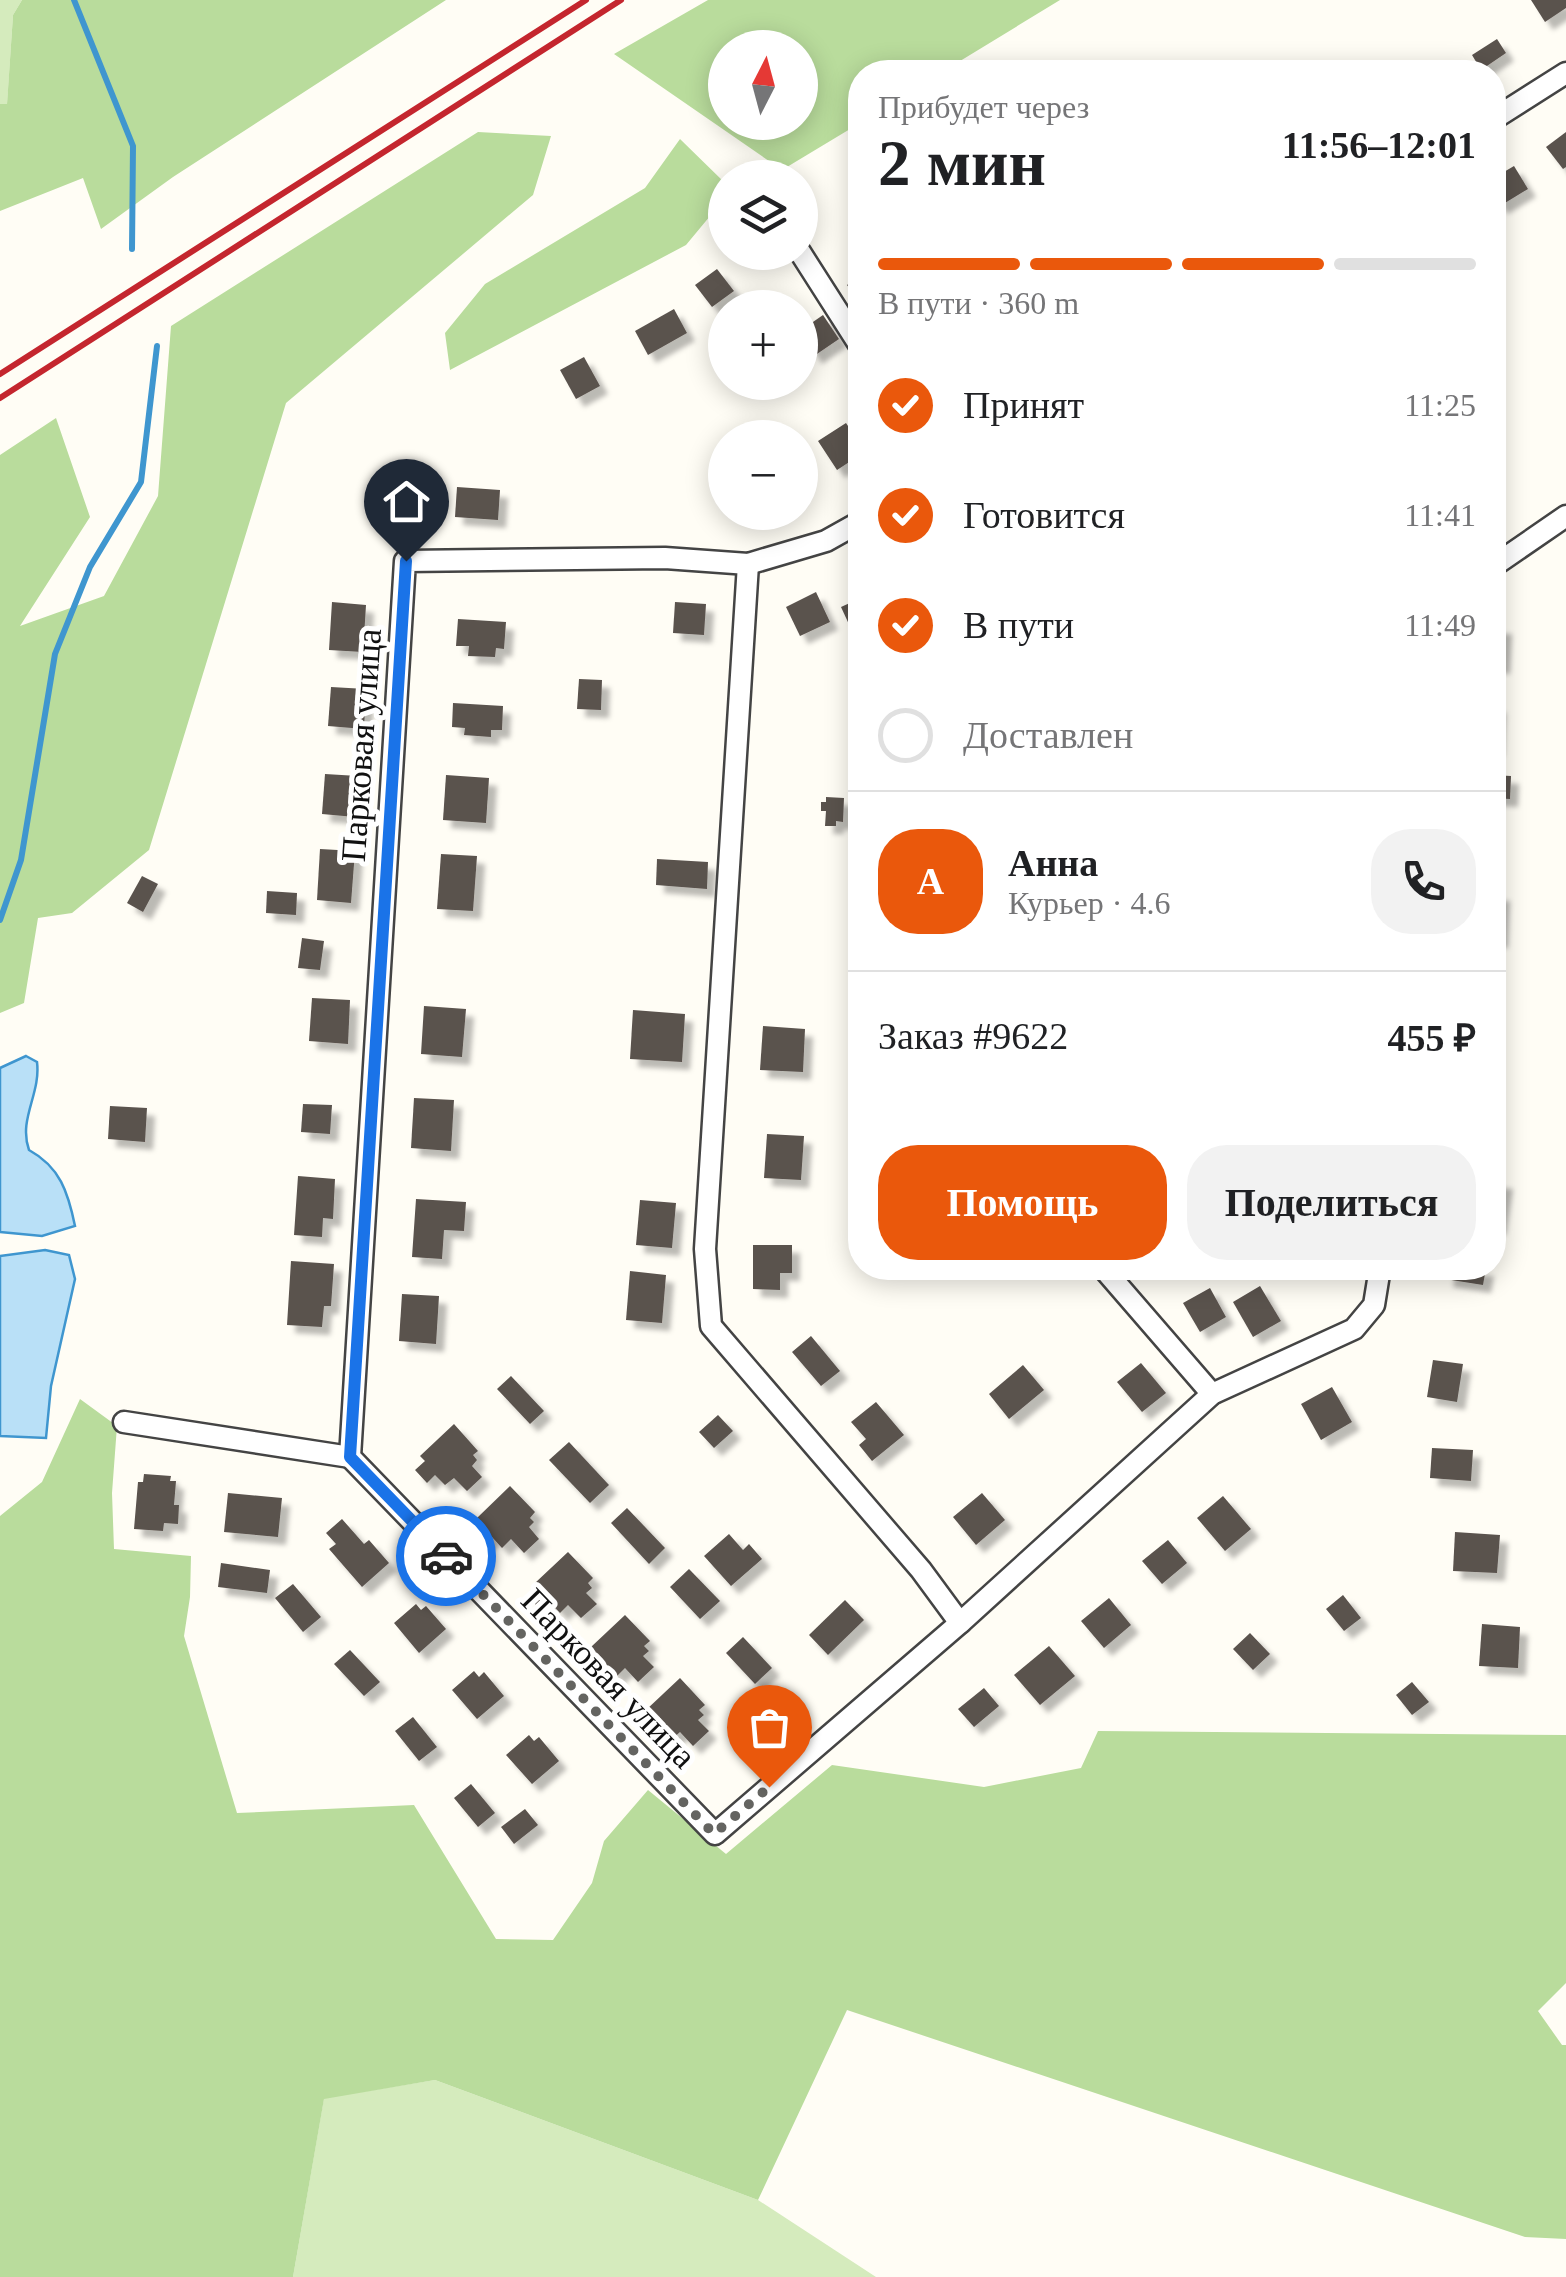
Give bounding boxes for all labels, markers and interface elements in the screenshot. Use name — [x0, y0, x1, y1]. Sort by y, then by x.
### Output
north arrow — [708, 30, 818, 140]
map controls — [708, 30, 818, 530]
text: Прибудет через — [878, 89, 1089, 125]
text: 11:56–12:01 — [1282, 124, 1476, 166]
text: 2 мин — [878, 127, 1046, 199]
button: layers — [708, 160, 818, 270]
text: В пути · 360 m — [878, 285, 1079, 321]
button: + — [708, 290, 818, 400]
icon: check — [878, 378, 933, 433]
text: Принят — [963, 384, 1084, 426]
text: 11:25 — [1404, 387, 1476, 423]
button: − — [708, 420, 818, 530]
pin — [364, 459, 449, 562]
icon: home — [379, 474, 434, 529]
icon: check — [878, 488, 933, 543]
text: Готовится — [963, 494, 1125, 536]
text: 11:41 — [1404, 497, 1476, 533]
icon: check — [878, 598, 933, 653]
text: В пути — [963, 604, 1074, 646]
text: 11:49 — [1404, 607, 1476, 643]
street label: Парковая улица — [334, 627, 389, 863]
text: Доставлен — [963, 714, 1133, 756]
button: phone — [1371, 829, 1476, 934]
text: Анна — [1008, 842, 1098, 884]
text: А — [917, 860, 944, 902]
text: Курьер · 4.6 — [1008, 885, 1170, 921]
text: Заказ #9622 — [878, 1015, 1068, 1057]
text: 455 ₽ — [1387, 1017, 1476, 1059]
button: Помощь — [878, 1145, 1167, 1260]
button: Поделиться — [1187, 1145, 1476, 1260]
courier — [396, 1506, 496, 1606]
icon: car — [419, 1529, 474, 1584]
street label: Парковая улица — [513, 1581, 704, 1776]
pin — [727, 1685, 812, 1788]
icon: bag — [742, 1700, 797, 1755]

